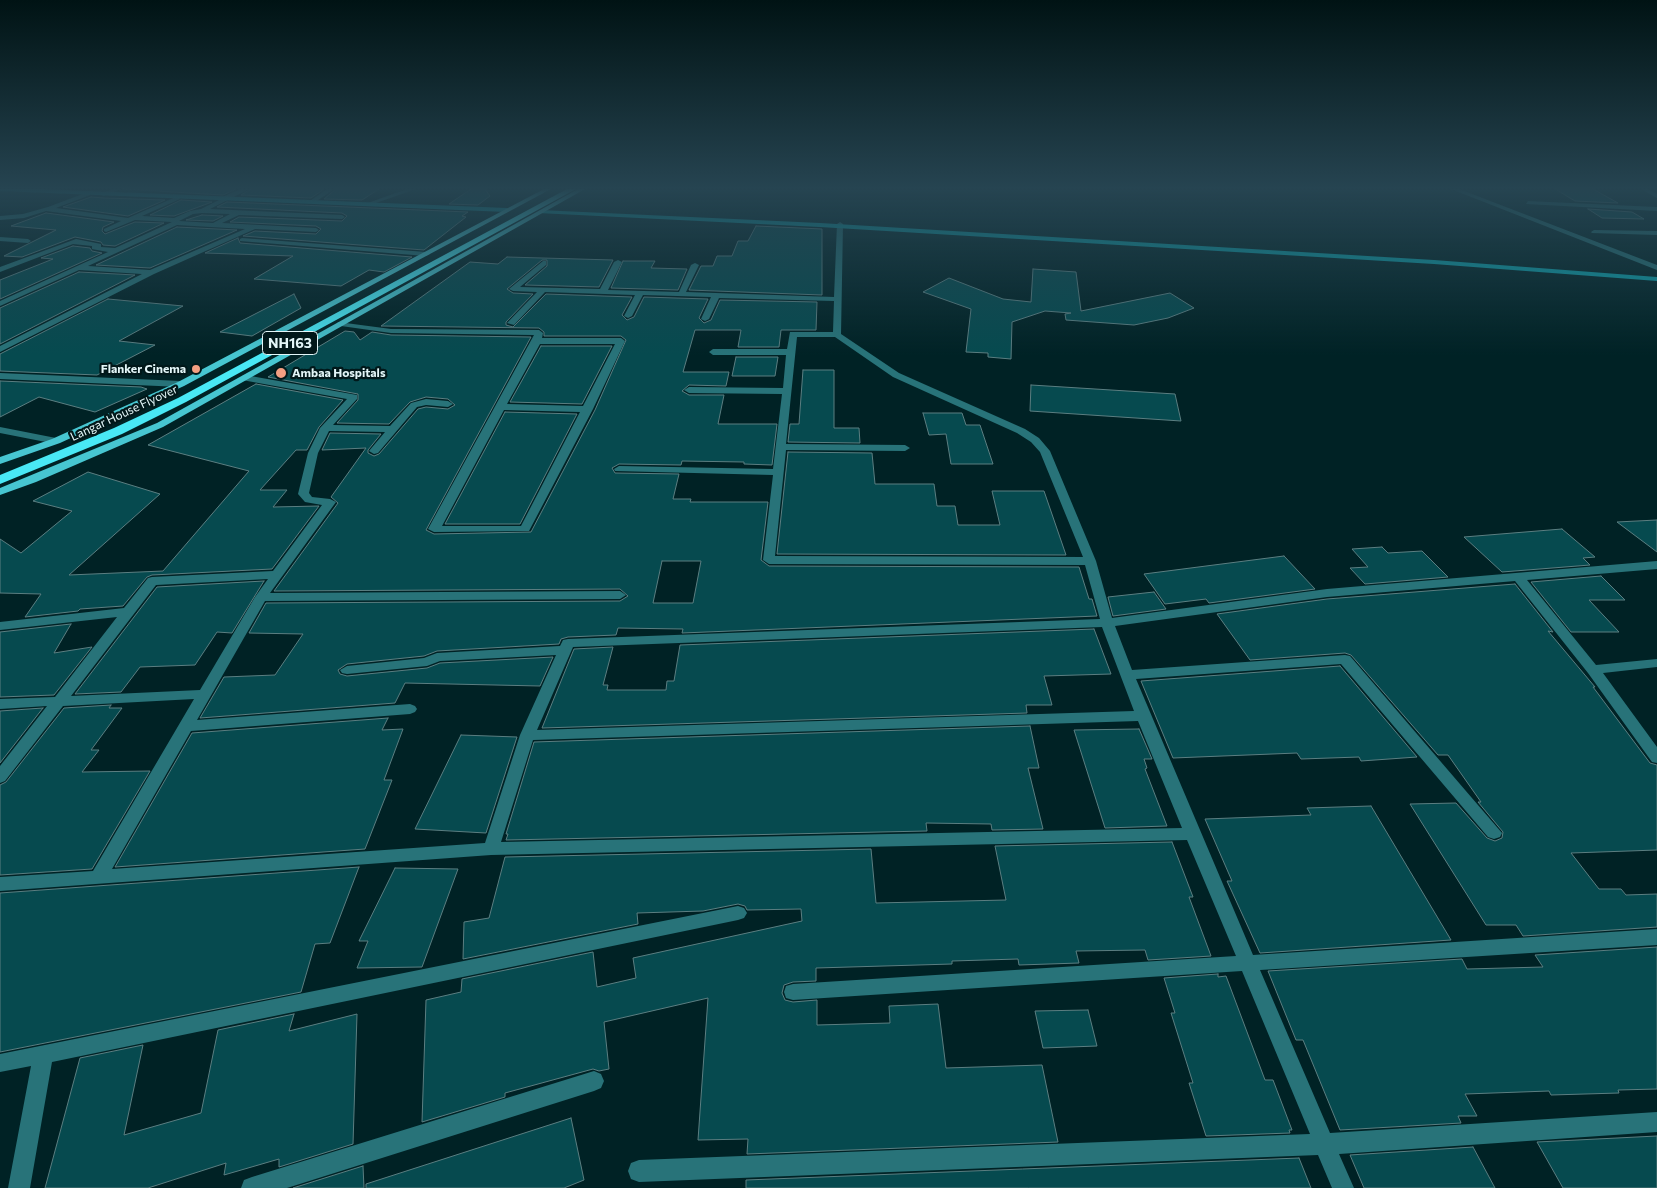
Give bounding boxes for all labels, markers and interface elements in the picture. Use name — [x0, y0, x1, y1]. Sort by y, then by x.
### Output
road number: NH163 — [262, 332, 318, 354]
place label: Flanker Cinema — [101, 362, 186, 376]
marker: Flanker Cinema — [190, 363, 202, 375]
marker: Ambaa Hospitals — [274, 366, 288, 380]
place label: Ambaa Hospitals — [292, 366, 385, 380]
street label: Langar House Flyover — [68, 382, 180, 444]

